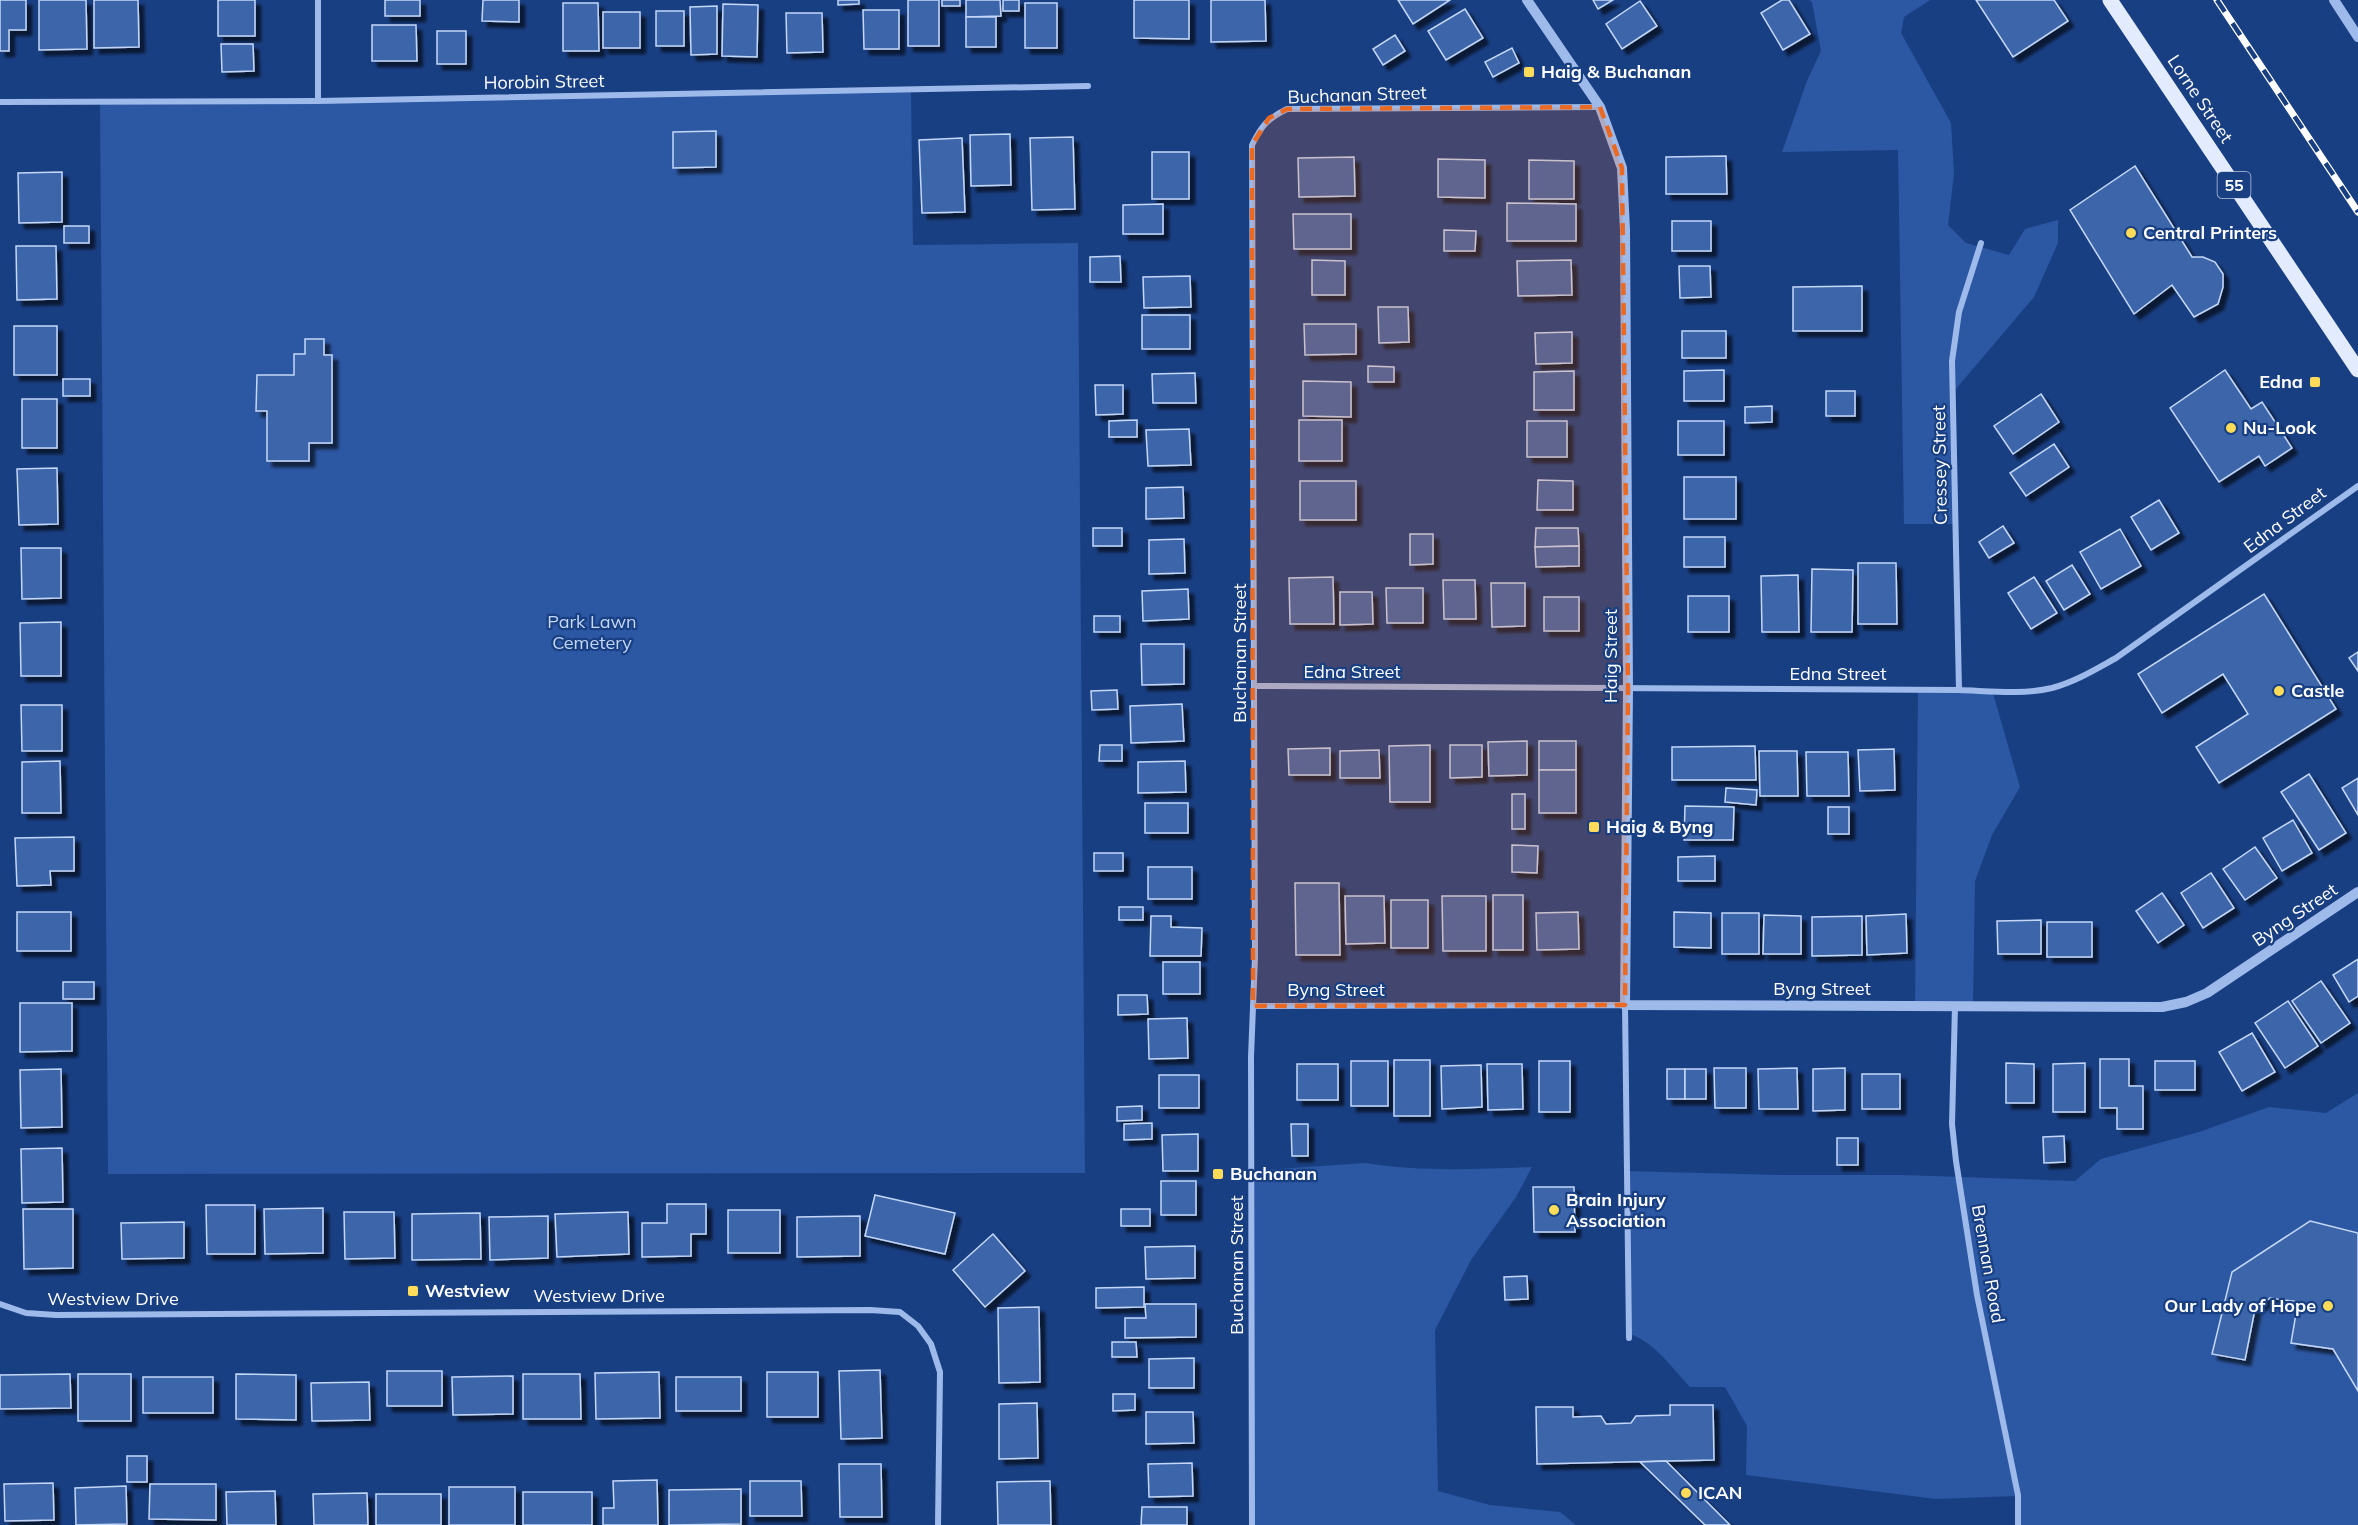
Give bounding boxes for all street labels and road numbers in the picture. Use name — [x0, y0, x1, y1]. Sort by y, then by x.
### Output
street label: Lorne Street — [2163, 50, 2238, 147]
street label: Horobin Street — [483, 69, 605, 94]
street label: Buchanan Street — [1287, 81, 1427, 108]
road number: 55 — [2218, 172, 2250, 198]
street label: Cressey Street — [1927, 405, 1952, 525]
street label: Edna Street — [2239, 481, 2330, 558]
street label: Buchanan Street — [1228, 583, 1251, 723]
street label: Haig Street — [1599, 609, 1622, 703]
street label: Edna Street — [1303, 660, 1401, 683]
street label: Edna Street — [1789, 662, 1887, 685]
street label: Byng Street — [2248, 878, 2342, 951]
street label: Byng Street — [1773, 977, 1871, 1000]
street label: Byng Street — [1287, 978, 1385, 1001]
street label: Buchanan Street — [1225, 1195, 1248, 1335]
street label: Brennan Road — [1967, 1203, 2010, 1325]
street label: Westview Drive — [533, 1284, 665, 1307]
street label: Westview Drive — [47, 1287, 179, 1310]

